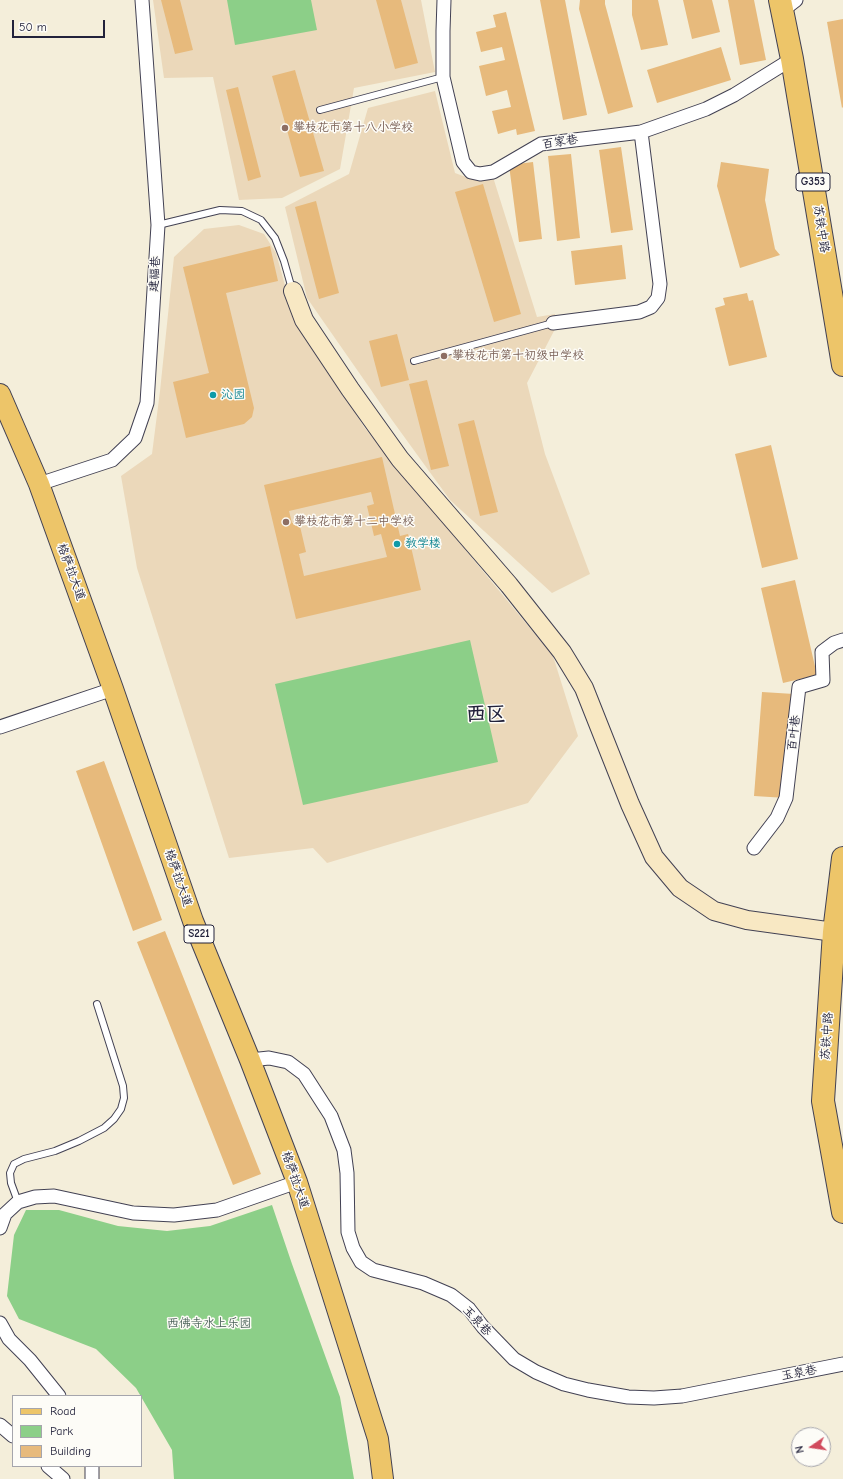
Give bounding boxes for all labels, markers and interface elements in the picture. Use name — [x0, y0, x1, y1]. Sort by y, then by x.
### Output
scale bar — [14, 12, 107, 38]
text: 50 m — [19, 20, 47, 34]
place label: 攀枝花市第十八小学校 — [293, 121, 413, 135]
marker: 攀枝花市第十八小学校 — [280, 123, 290, 133]
street label: 百家巷 — [541, 132, 579, 152]
road number: G353 — [796, 173, 830, 191]
street label: 苏铁中路 — [810, 204, 832, 254]
street label: 建福巷 — [147, 256, 163, 292]
place label: 攀枝花市第十初级中学校 — [452, 349, 584, 363]
marker: 攀枝花市第十初级中学校 — [439, 351, 449, 361]
place label: 沁园 — [221, 388, 245, 402]
marker: 沁园 — [208, 390, 218, 400]
place label: 攀枝花市第十二中学校 — [294, 515, 414, 529]
marker: 攀枝花市第十二中学校 — [281, 517, 291, 527]
place label: 教学楼 — [405, 537, 441, 551]
marker: 教学楼 — [392, 539, 402, 549]
street label: 格萨拉大道 — [54, 541, 88, 603]
district label: 西区 — [466, 702, 506, 726]
street label: 百叶巷 — [785, 714, 803, 752]
street label: 格萨拉大道 — [161, 847, 195, 909]
road number: S221 — [184, 925, 214, 943]
street label: 苏铁中路 — [818, 1012, 836, 1060]
street label: 格萨拉大道 — [278, 1149, 312, 1211]
street label: 玉泉巷 — [459, 1303, 495, 1339]
park label: 西佛寺水上乐园 — [167, 1317, 251, 1331]
street label: 玉泉巷 — [780, 1362, 818, 1384]
legend — [12, 1395, 142, 1467]
text: Road — [50, 1404, 76, 1418]
text: Park — [50, 1424, 73, 1438]
north arrow — [791, 1427, 831, 1467]
text: Building — [50, 1444, 91, 1458]
text: N — [793, 1445, 807, 1455]

